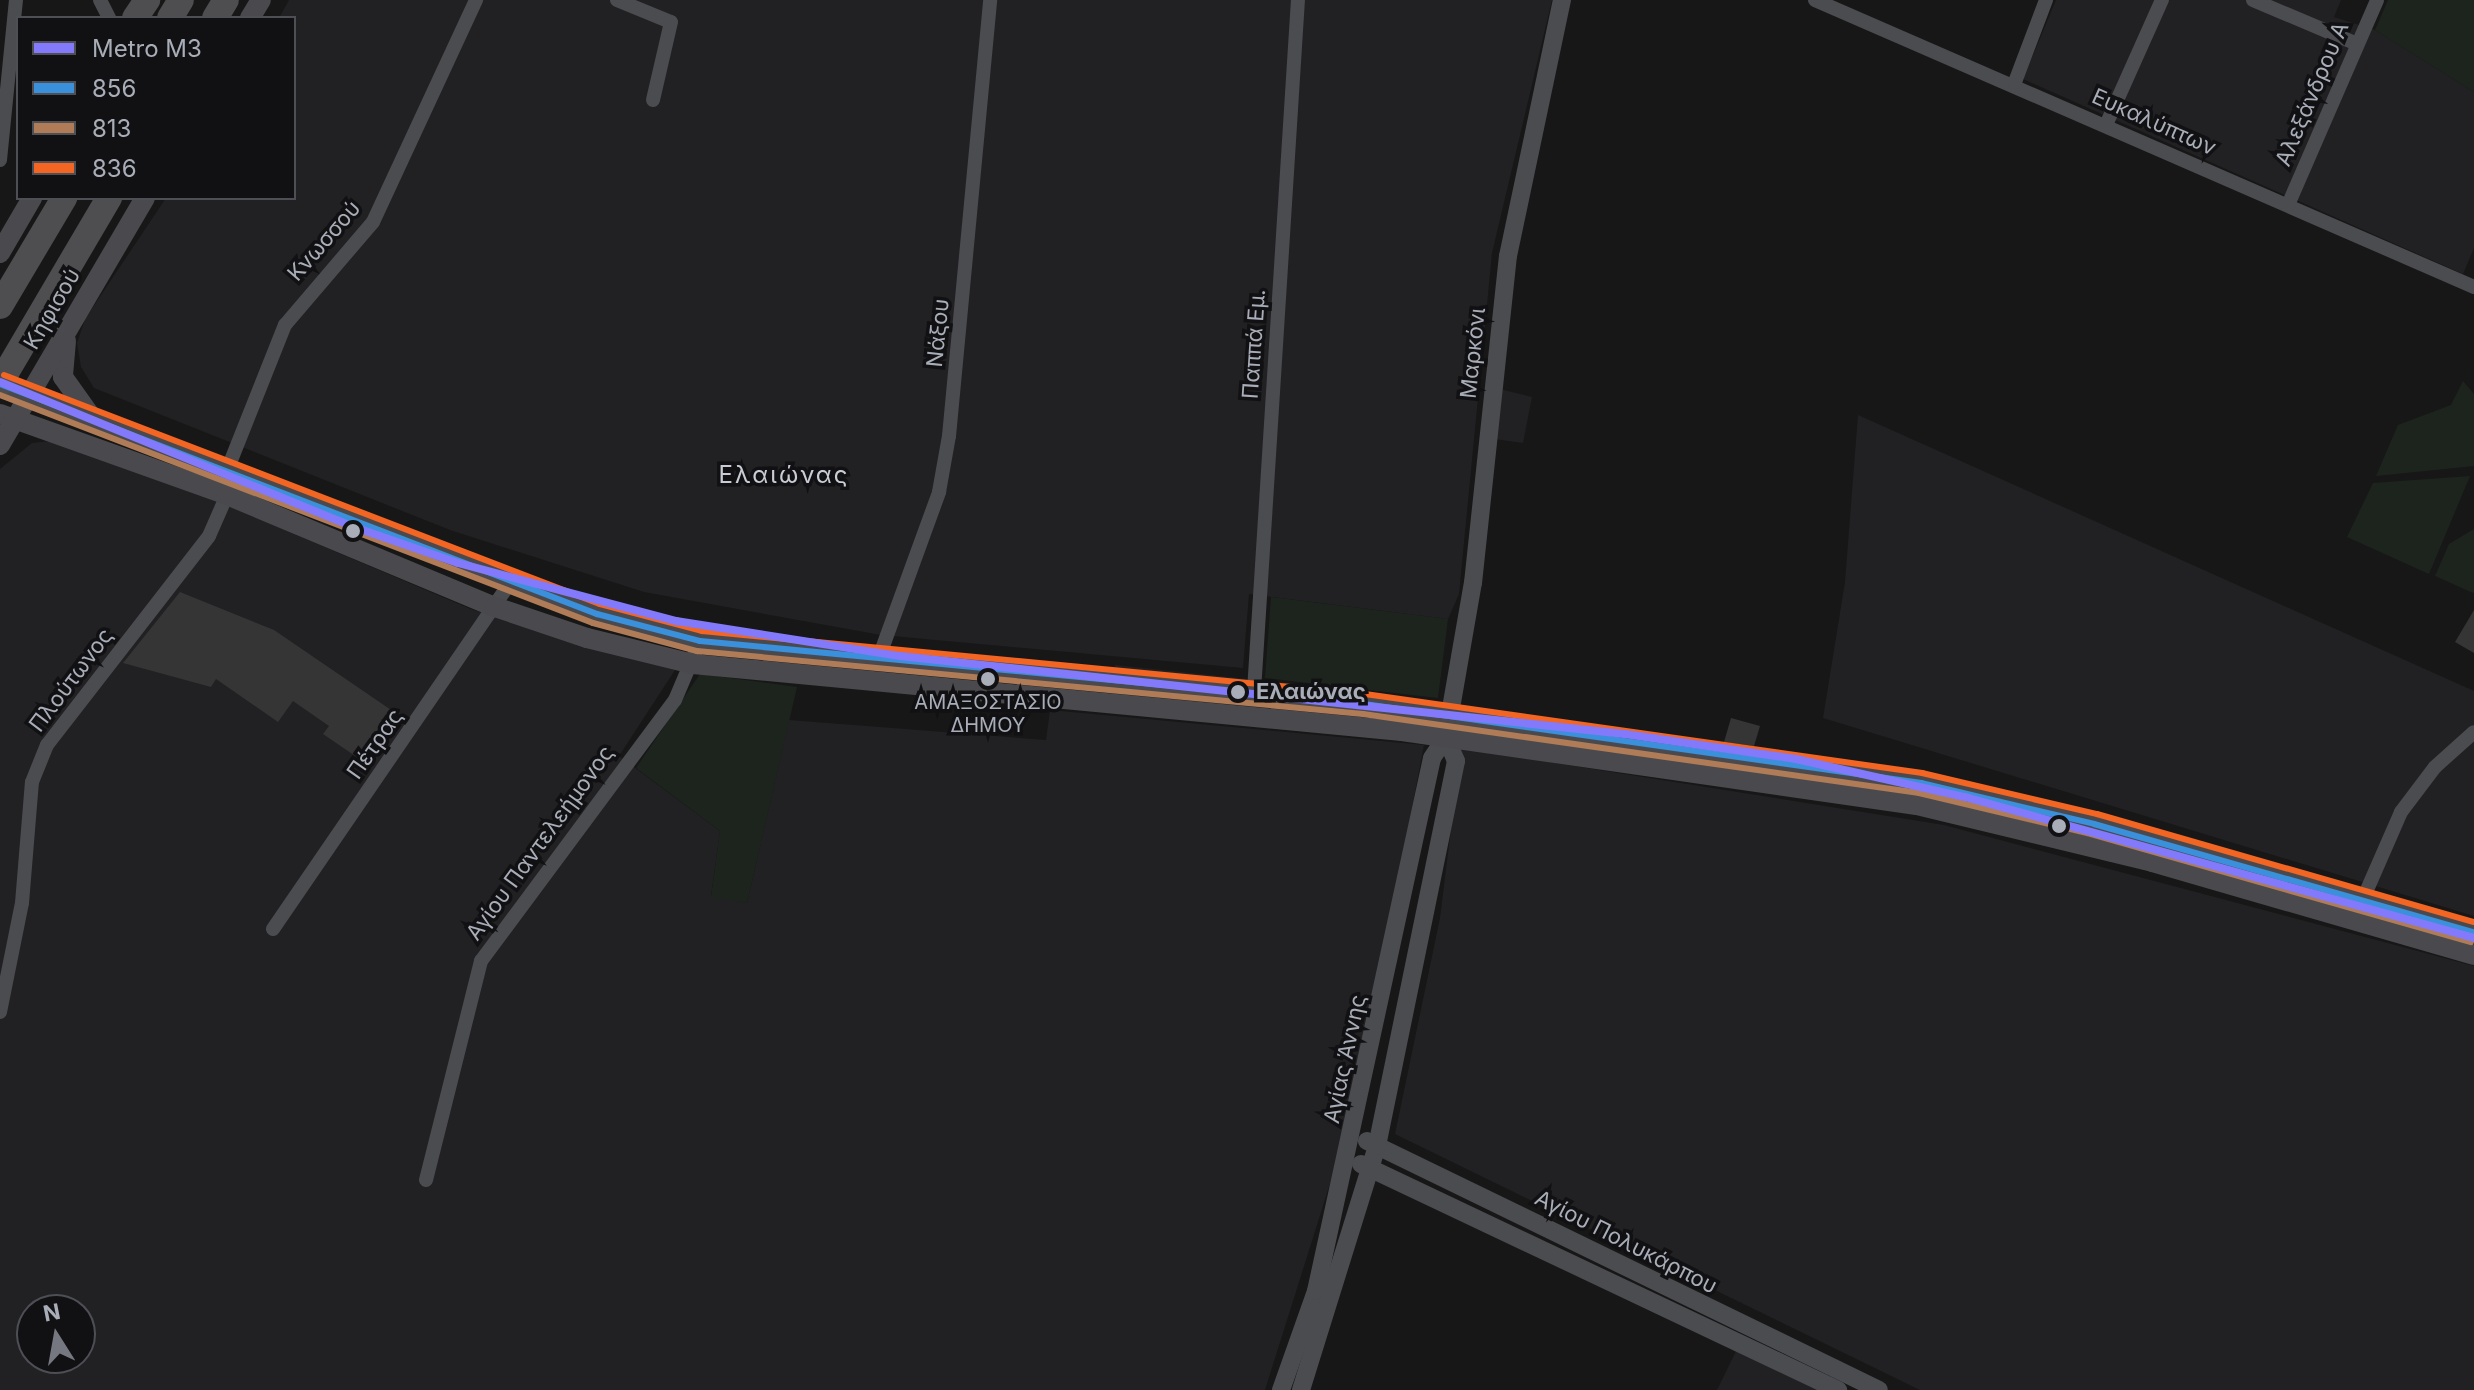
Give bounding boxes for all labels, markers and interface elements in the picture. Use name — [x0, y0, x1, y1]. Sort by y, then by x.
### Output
legend — [16, 16, 296, 200]
street label: Αλεξάνδρου Α — [2270, 18, 2354, 170]
text: Metro Μ3 — [92, 34, 202, 63]
text: 856 — [92, 74, 136, 103]
street label: Ευκαλύπτων — [2088, 83, 2220, 161]
text: 813 — [92, 114, 131, 143]
text: 836 — [92, 154, 137, 183]
street label: Κνωσσού — [282, 196, 366, 286]
street label: Κηφισού — [18, 264, 86, 354]
street label: Παππά Εμ. — [1237, 288, 1271, 400]
street label: Νάξου — [921, 297, 955, 369]
street label: Μαρκόνι — [1455, 306, 1491, 400]
district label: Ελαιώνας — [719, 461, 849, 489]
unlabelled marker — [345, 523, 361, 539]
street label: Πλούτωνος — [24, 623, 118, 737]
marker: ΑΜΑΞΟΣΤΑΣΙΟ ΔΗΜΟΥ — [980, 671, 996, 687]
place label: Ελαιώνας — [1256, 679, 1366, 705]
marker: Ελαιώνας — [1227, 681, 1249, 703]
place label: ΑΜΑΞΟΣΤΑΣΙΟ ΔΗΜΟΥ — [914, 690, 1062, 737]
street label: Πέτρας — [341, 704, 409, 784]
street label: Αγίου Παντελεήμονος — [461, 741, 619, 945]
unlabelled marker — [2051, 818, 2067, 834]
street label: Αγίας Άννης — [1318, 992, 1372, 1126]
street label: Αγίου Πολυκάρπου — [1531, 1185, 1721, 1299]
north arrow — [16, 1294, 96, 1374]
text: N — [41, 1298, 63, 1327]

